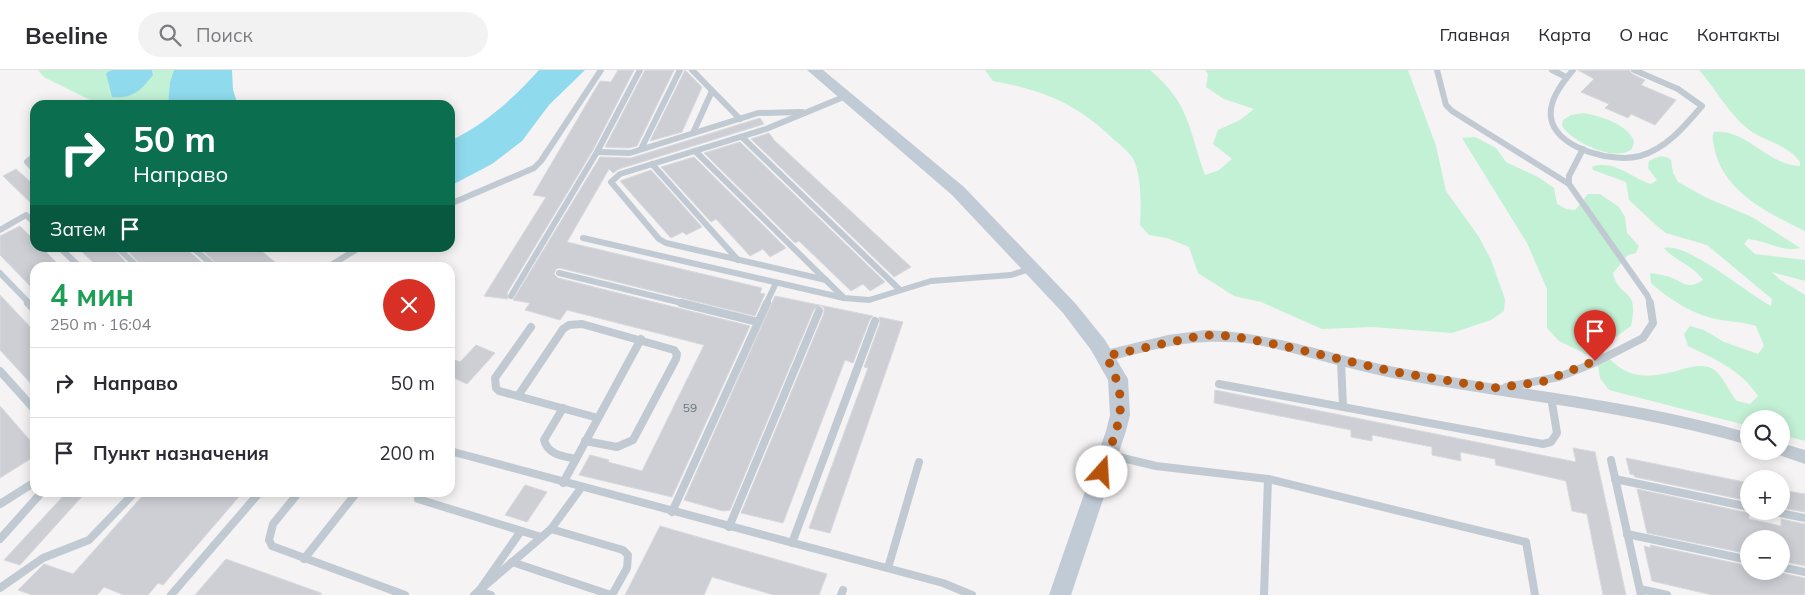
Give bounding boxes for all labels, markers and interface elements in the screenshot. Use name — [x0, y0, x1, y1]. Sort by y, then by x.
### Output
search box — [138, 12, 488, 57]
text: Beeline — [25, 20, 108, 50]
icon: search — [156, 21, 184, 49]
text: Поиск — [196, 23, 253, 47]
text: Главная — [1440, 23, 1510, 46]
text: Карта — [1538, 23, 1591, 46]
text: О нас — [1619, 23, 1669, 46]
text: Контакты — [1697, 23, 1780, 46]
text: 50 m — [133, 117, 216, 161]
icon: right — [50, 120, 115, 185]
text: Направо — [133, 160, 228, 188]
icon: arrive — [116, 215, 144, 243]
text: Затем — [50, 217, 106, 241]
text: 4 мин — [50, 276, 134, 314]
button: close — [383, 279, 435, 331]
pin — [1574, 310, 1616, 361]
text: 250 m · 16:04 — [50, 314, 151, 334]
icon: arrive — [1581, 317, 1609, 345]
icon: right — [50, 369, 78, 397]
text: Направо — [93, 371, 178, 395]
text: 50 m — [391, 371, 435, 395]
house number: 59 — [683, 400, 697, 415]
map controls — [1740, 410, 1790, 580]
button: search — [1740, 410, 1790, 460]
icon: arrive — [50, 439, 78, 467]
text: Пункт назначения — [93, 441, 269, 465]
text: 200 m — [379, 441, 435, 465]
position arrow — [1075, 445, 1127, 497]
button: + — [1740, 470, 1790, 520]
button: − — [1740, 530, 1790, 580]

